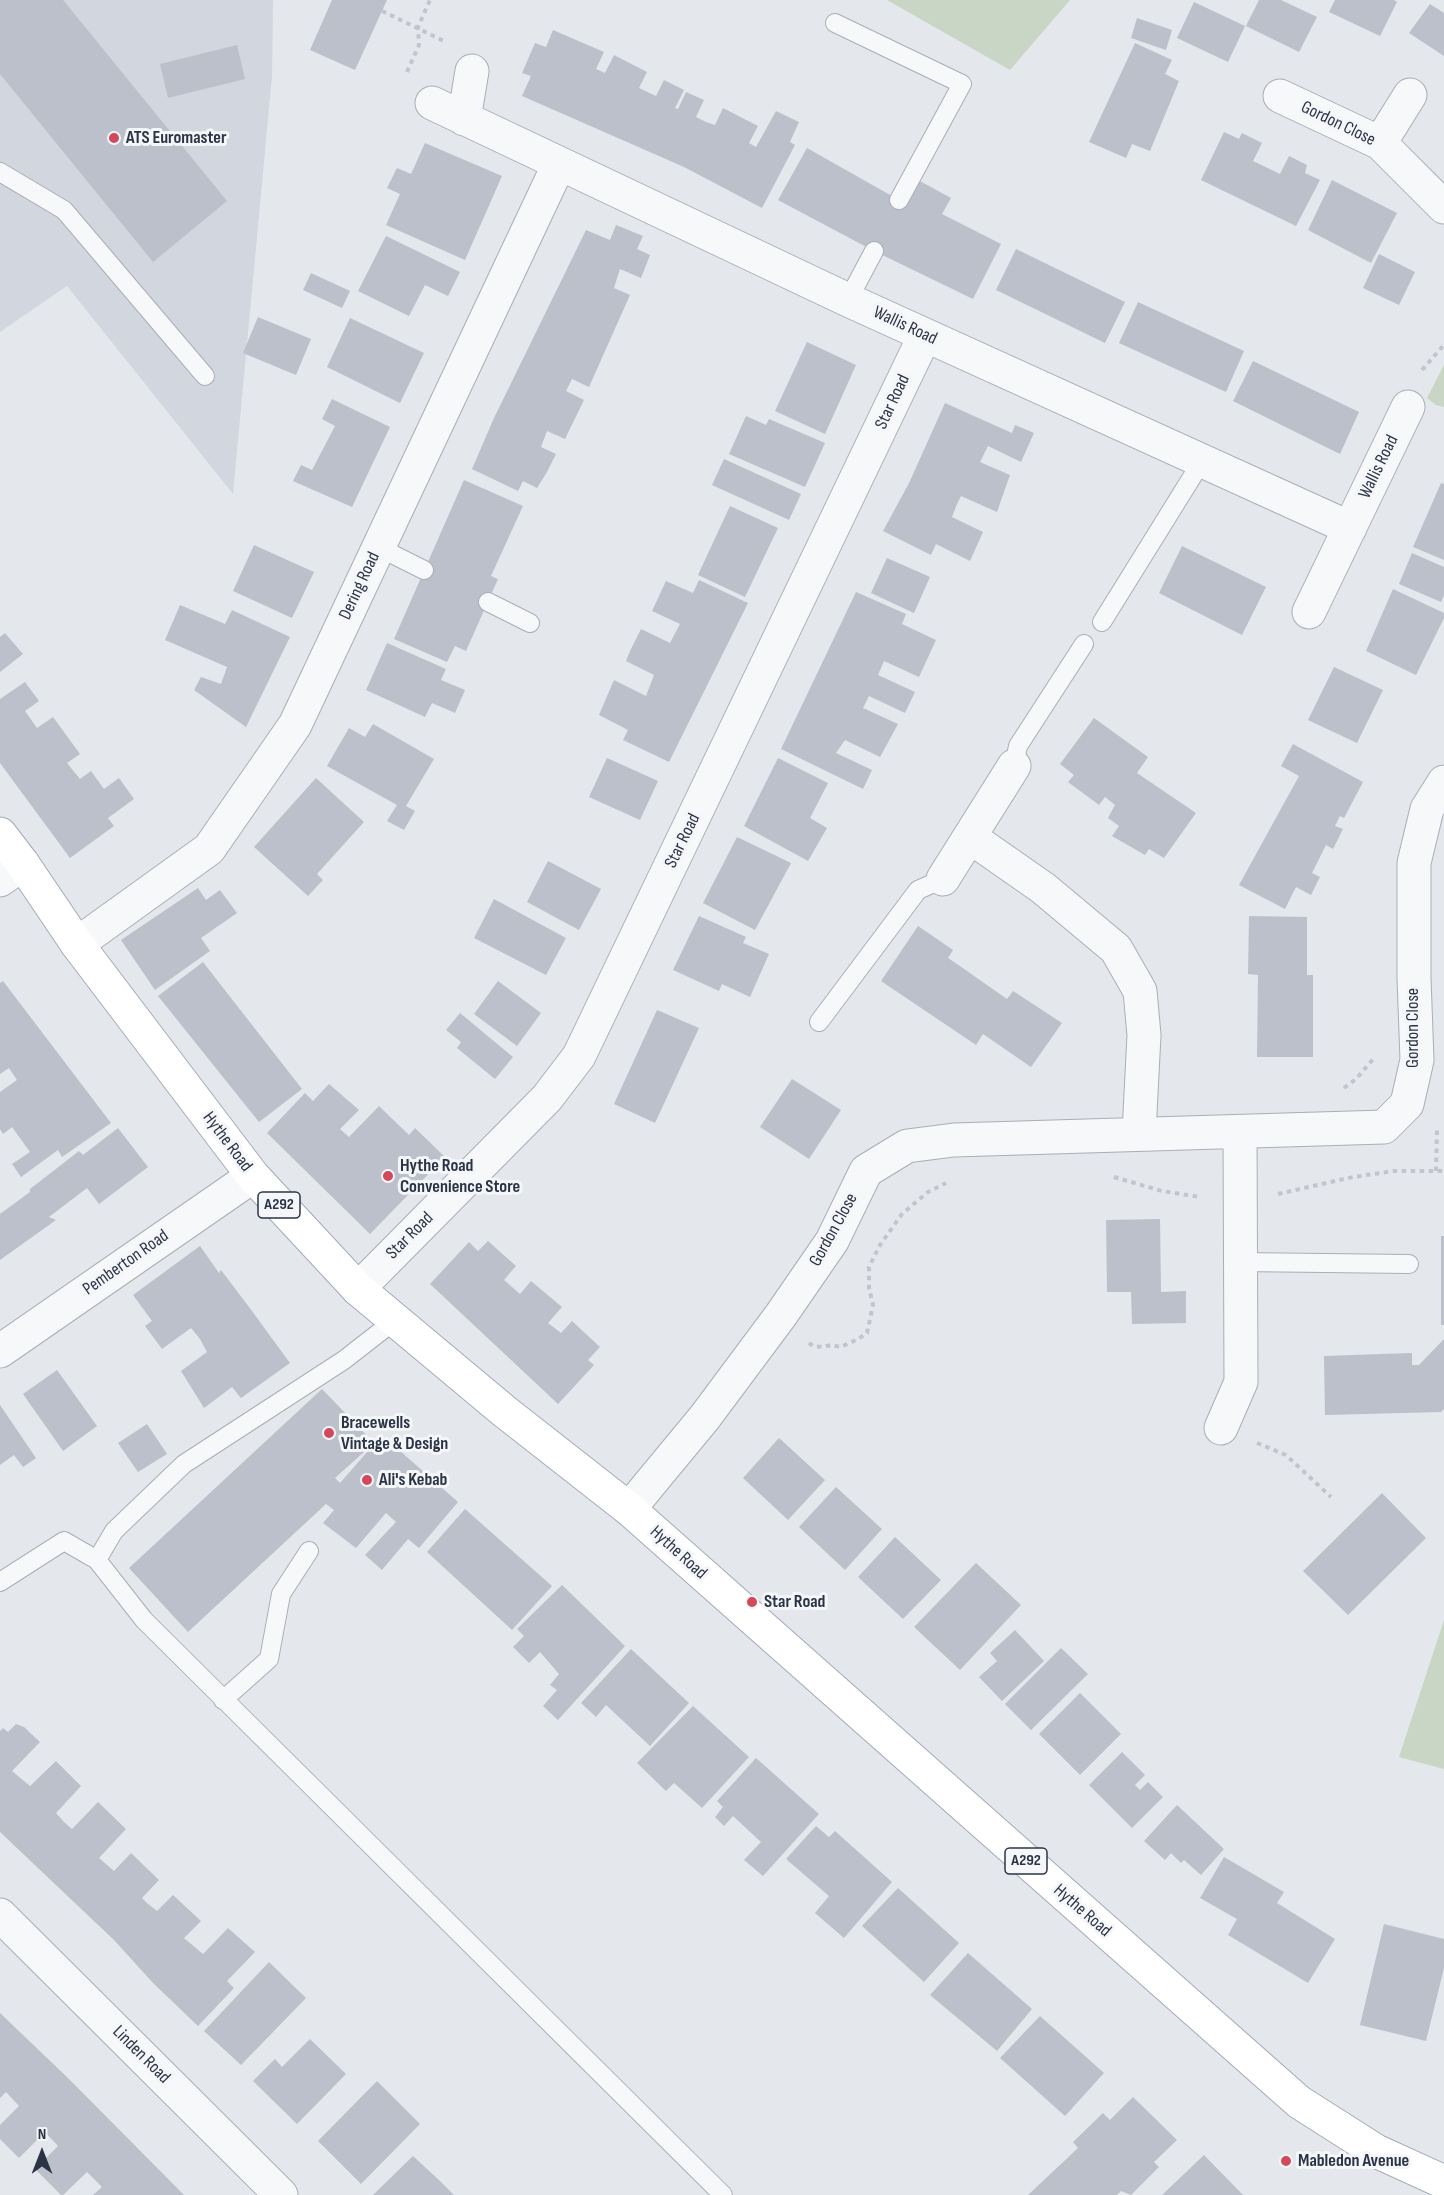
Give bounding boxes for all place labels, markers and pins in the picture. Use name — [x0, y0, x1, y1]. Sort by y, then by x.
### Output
place label: ATS Euromaster — [126, 127, 227, 149]
marker: ATS Euromaster — [107, 131, 121, 145]
place label: Hythe Road Convenience Store — [400, 1155, 520, 1198]
marker: Hythe Road Convenience Store — [381, 1169, 395, 1183]
place label: Bracewells Vintage & Design — [341, 1412, 448, 1454]
marker: Bracewells Vintage & Design — [322, 1426, 336, 1440]
place label: Ali's Kebab — [379, 1469, 447, 1491]
marker: Ali's Kebab — [360, 1473, 374, 1487]
place label: Star Road — [764, 1591, 825, 1613]
marker: Star Road — [745, 1595, 759, 1609]
place label: Mabledon Avenue — [1298, 2150, 1409, 2172]
marker: Mabledon Avenue — [1279, 2154, 1293, 2168]

